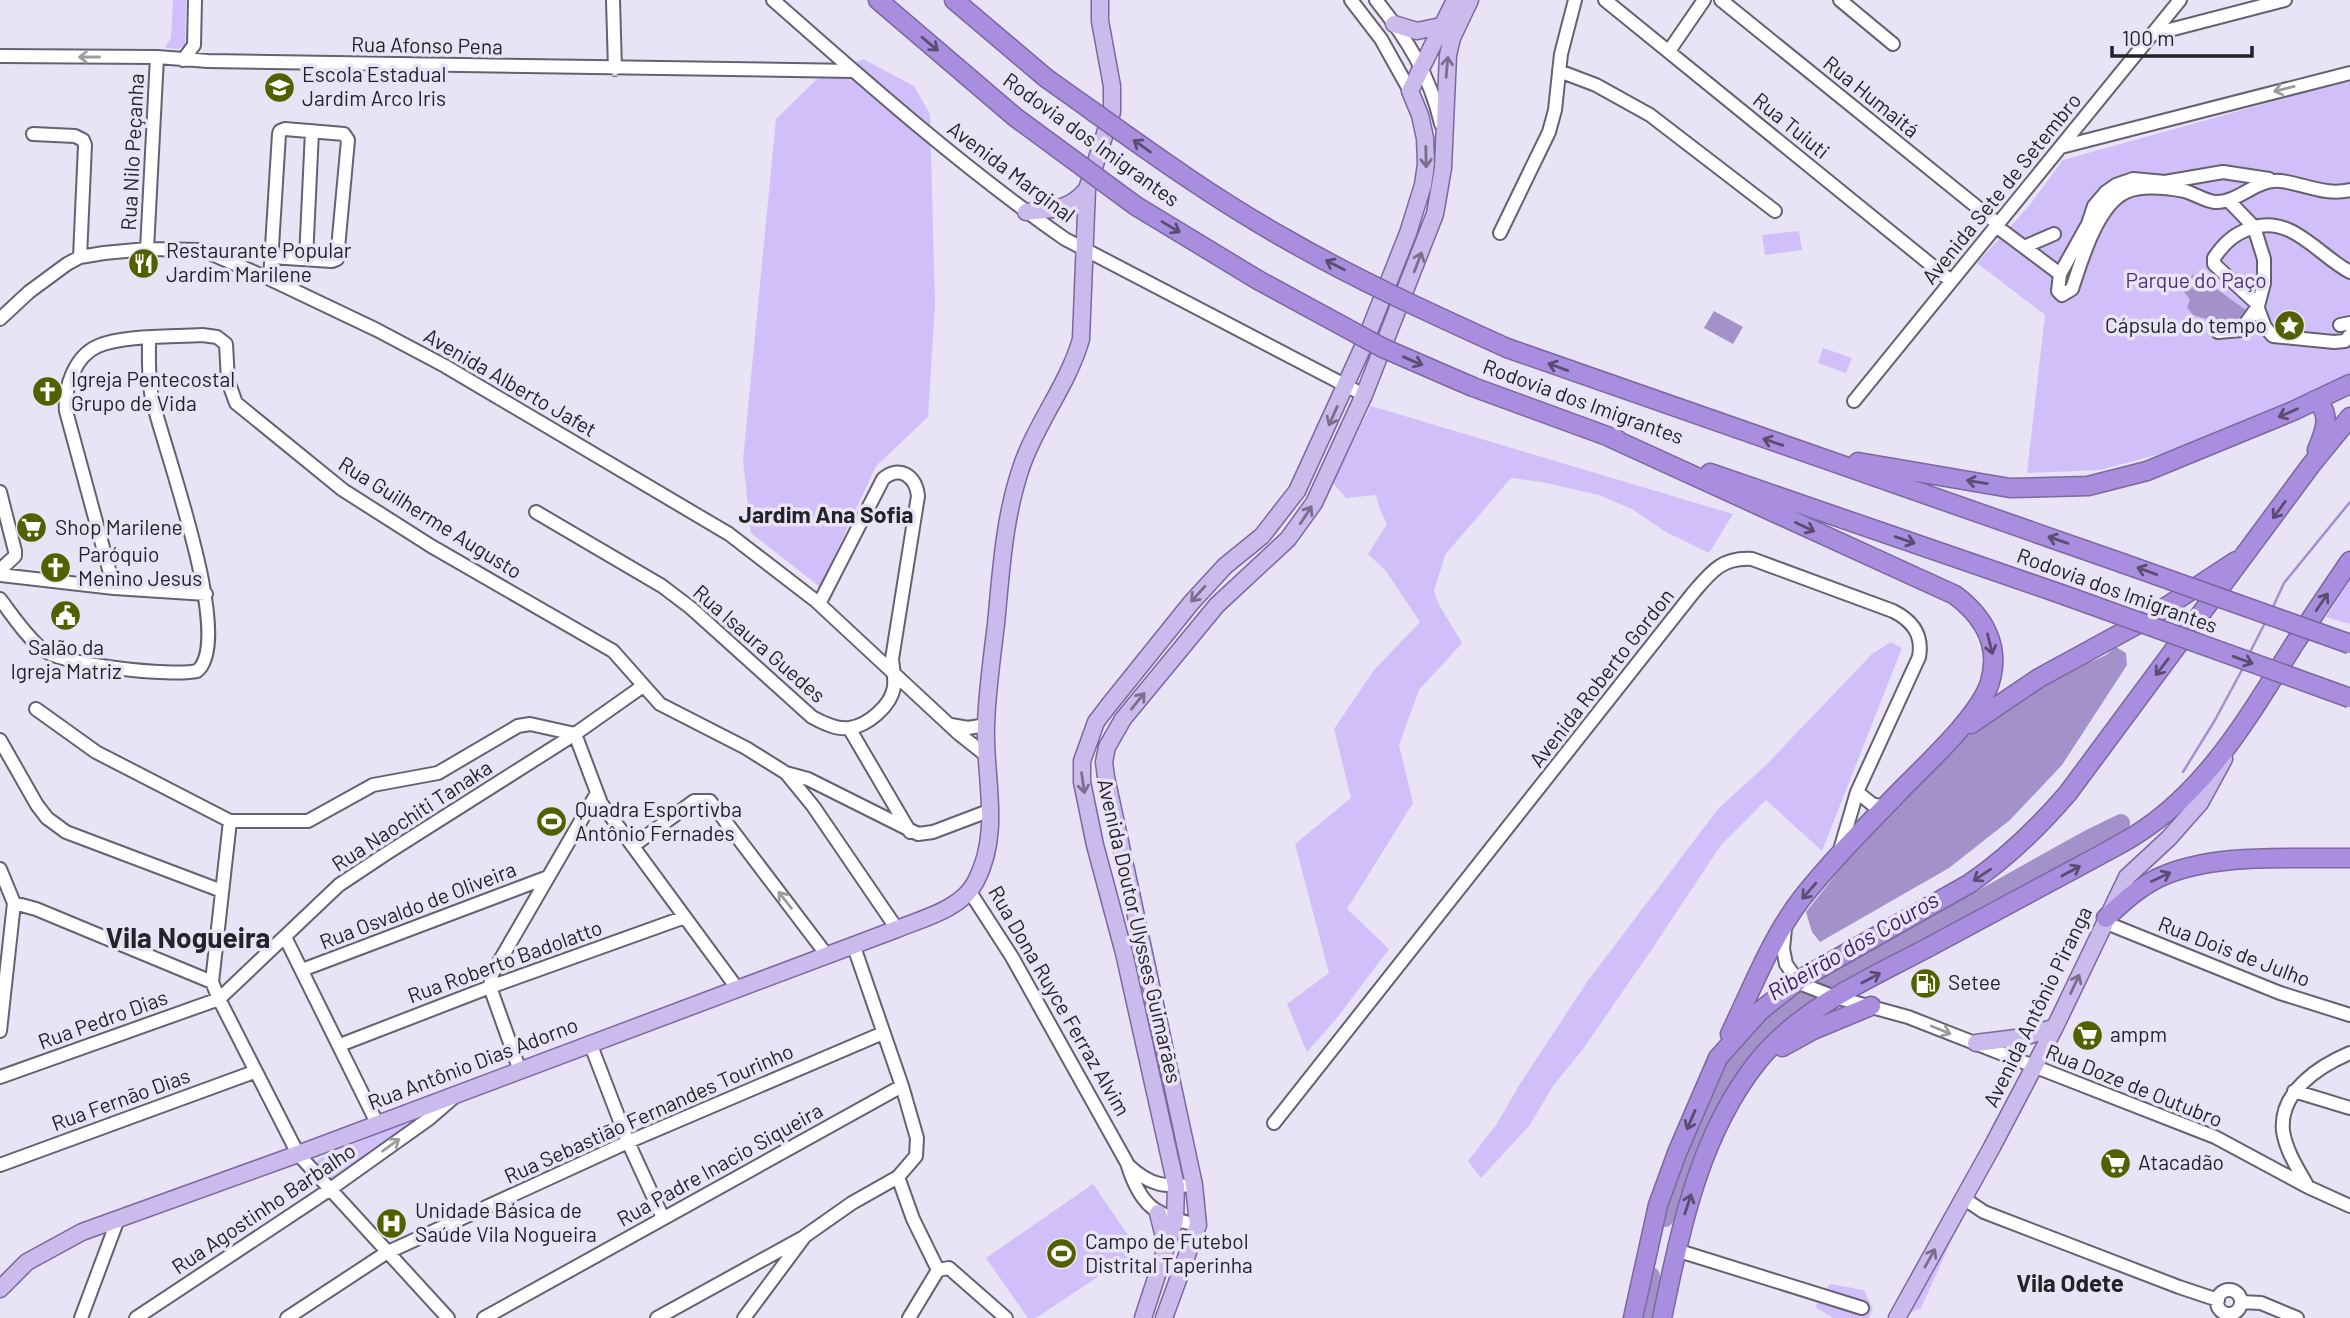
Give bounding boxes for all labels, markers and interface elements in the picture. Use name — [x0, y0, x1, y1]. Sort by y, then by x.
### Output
scale bar — [2112, 14, 2252, 58]
text: 100 m — [2122, 25, 2175, 50]
street label: Rua Afonso Pena — [351, 31, 503, 58]
one-way arrow — [920, 36, 938, 52]
one-way arrow — [78, 50, 101, 64]
street label: Rua Humaitá — [1819, 50, 1925, 142]
one-way arrow — [1441, 56, 1454, 79]
place label: Escola Estadual Jardim Arco Iris — [302, 61, 446, 110]
street label: Rodovia dos Imigrantes — [999, 66, 1185, 211]
school or university icon: Escola Estadual Jardim Arco Iris — [262, 70, 296, 104]
street label: Rua Nilo Peçanha — [115, 73, 148, 231]
one-way arrow — [2273, 83, 2296, 96]
street label: Rua Tuiuti — [1749, 87, 1835, 163]
street label: Avenida Sete de Setembro — [1916, 87, 2086, 289]
street label: Avenida Marginal — [943, 115, 1080, 227]
one-way arrow — [1132, 139, 1151, 154]
one-way arrow — [1419, 145, 1433, 168]
one-way arrow — [1161, 220, 1181, 234]
place label: Restaurante Popular Jardim Marilene — [166, 237, 352, 286]
restaurant icon: Restaurante Popular Jardim Marilene — [126, 246, 160, 280]
one-way arrow — [1412, 251, 1425, 273]
one-way arrow — [1325, 257, 1346, 271]
park label: Parque do Paço — [2125, 267, 2267, 292]
place icon: Cápsula do tempo — [2273, 309, 2307, 343]
place label: Cápsula do tempo — [2105, 312, 2267, 337]
street label: Avenida Alberto Jafet — [420, 322, 601, 441]
street label: Rodovia dos Imigrantes — [1480, 353, 1687, 449]
one-way arrow — [1402, 355, 1423, 368]
one-way arrow — [1548, 360, 1570, 373]
place label: Igreja Pentecostal Grupo de Vida — [71, 366, 235, 415]
church icon: Igreja Pentecostal Grupo de Vida — [31, 375, 65, 409]
one-way arrow — [1326, 404, 1339, 426]
one-way arrow — [2278, 407, 2300, 420]
one-way arrow — [1763, 435, 1785, 447]
street label: Rua Guilherme Augusto — [335, 450, 527, 583]
one-way arrow — [1966, 476, 1988, 489]
district label: Jardim Ana Sofia — [739, 500, 913, 528]
one-way arrow — [2271, 500, 2286, 519]
one-way arrow — [1300, 505, 1314, 525]
supermarket icon: Shop Marilene — [15, 511, 49, 545]
place label: Shop Marilene — [55, 514, 183, 539]
one-way arrow — [1794, 521, 1815, 534]
one-way arrow — [2047, 533, 2069, 545]
one-way arrow — [1893, 535, 1915, 547]
place label: Paróquio Menino Jesus — [78, 541, 202, 590]
street label: Rodovia dos Imigrantes — [2014, 542, 2221, 638]
church icon: Paróquio Menino Jesus — [38, 550, 72, 584]
one-way arrow — [2137, 564, 2159, 577]
street label: Rua Isaura Guedes — [689, 579, 831, 707]
street label: Avenida Roberto Gordon — [1523, 583, 1678, 771]
one-way arrow — [1190, 585, 1206, 603]
one-way arrow — [2315, 593, 2329, 613]
public building icon: Salão da Igreja Matriz — [49, 599, 83, 633]
one-way arrow — [1985, 632, 1998, 654]
place label: Salão da Igreja Matriz — [10, 634, 122, 683]
one-way arrow — [2231, 655, 2253, 667]
one-way arrow — [2155, 658, 2170, 676]
one-way arrow — [1130, 692, 1146, 710]
street label: Rua Naochiti Tanaka — [327, 754, 496, 876]
one-way arrow — [1076, 771, 1089, 794]
street label: Avenida Doutor Ulysses Guimarães — [1093, 776, 1188, 1085]
place label: Quadra Esportivba Antônio Fernades — [575, 796, 742, 845]
sports icon: Quadra Esportivba Antônio Fernades — [535, 805, 569, 839]
street label: Rua Osvaldo de Oliveira — [316, 856, 519, 954]
one-way arrow — [2061, 864, 2081, 878]
one-way arrow — [1973, 868, 1992, 883]
one-way arrow — [2150, 870, 2171, 884]
street label: Rua Dona Ruyce Ferraz Alvim — [984, 881, 1136, 1120]
one-way arrow — [1801, 881, 1817, 899]
water label: Ribeirão dos Couros — [1762, 885, 1943, 1006]
one-way arrow — [777, 892, 792, 910]
street label: Avenida Antônio Piranga — [1977, 902, 2096, 1111]
street label: Rua Dois de Julho — [2155, 910, 2314, 991]
street label: Rua Roberto Badolatto — [404, 914, 605, 1007]
district label: Vila Nogueira — [106, 920, 270, 954]
fuel station icon: Setee — [1908, 966, 1942, 1000]
place label: Setee — [1948, 969, 2001, 994]
one-way arrow — [1860, 971, 1881, 984]
one-way arrow — [2069, 974, 2083, 995]
street label: Rua Pedro Dias — [34, 984, 171, 1054]
street label: Rua Antônio Dias Adorno — [364, 1011, 581, 1114]
supermarket icon: ampm — [2070, 1018, 2104, 1052]
place label: ampm — [2110, 1021, 2167, 1046]
one-way arrow — [1930, 1024, 1951, 1037]
street label: Rua Sebastião Fernandes Tourinho — [500, 1037, 797, 1188]
street label: Rua Doze de Outubro — [2042, 1038, 2227, 1132]
street label: Rua Fernão Dias — [48, 1062, 193, 1135]
street label: Rua Padre Inacio Siqueira — [612, 1097, 826, 1231]
one-way arrow — [1684, 1109, 1697, 1131]
street label: Rua Agostinho Barbalho — [167, 1137, 360, 1279]
one-way arrow — [381, 1138, 400, 1153]
supermarket icon: Atacadão — [2098, 1146, 2132, 1180]
place label: Atacadão — [2138, 1149, 2224, 1174]
one-way arrow — [1682, 1193, 1695, 1215]
place label: Unidade Básica de Saúde Vila Nogueira — [415, 1197, 597, 1246]
hospital icon: Unidade Básica de Saúde Vila Nogueira — [375, 1206, 409, 1240]
place label: Campo de Futebol Distrital Taperinha — [1085, 1228, 1253, 1277]
sports icon: Campo de Futebol Distrital Taperinha — [1045, 1237, 1079, 1271]
one-way arrow — [1923, 1249, 1937, 1269]
district label: Vila Odete — [2016, 1268, 2124, 1297]

